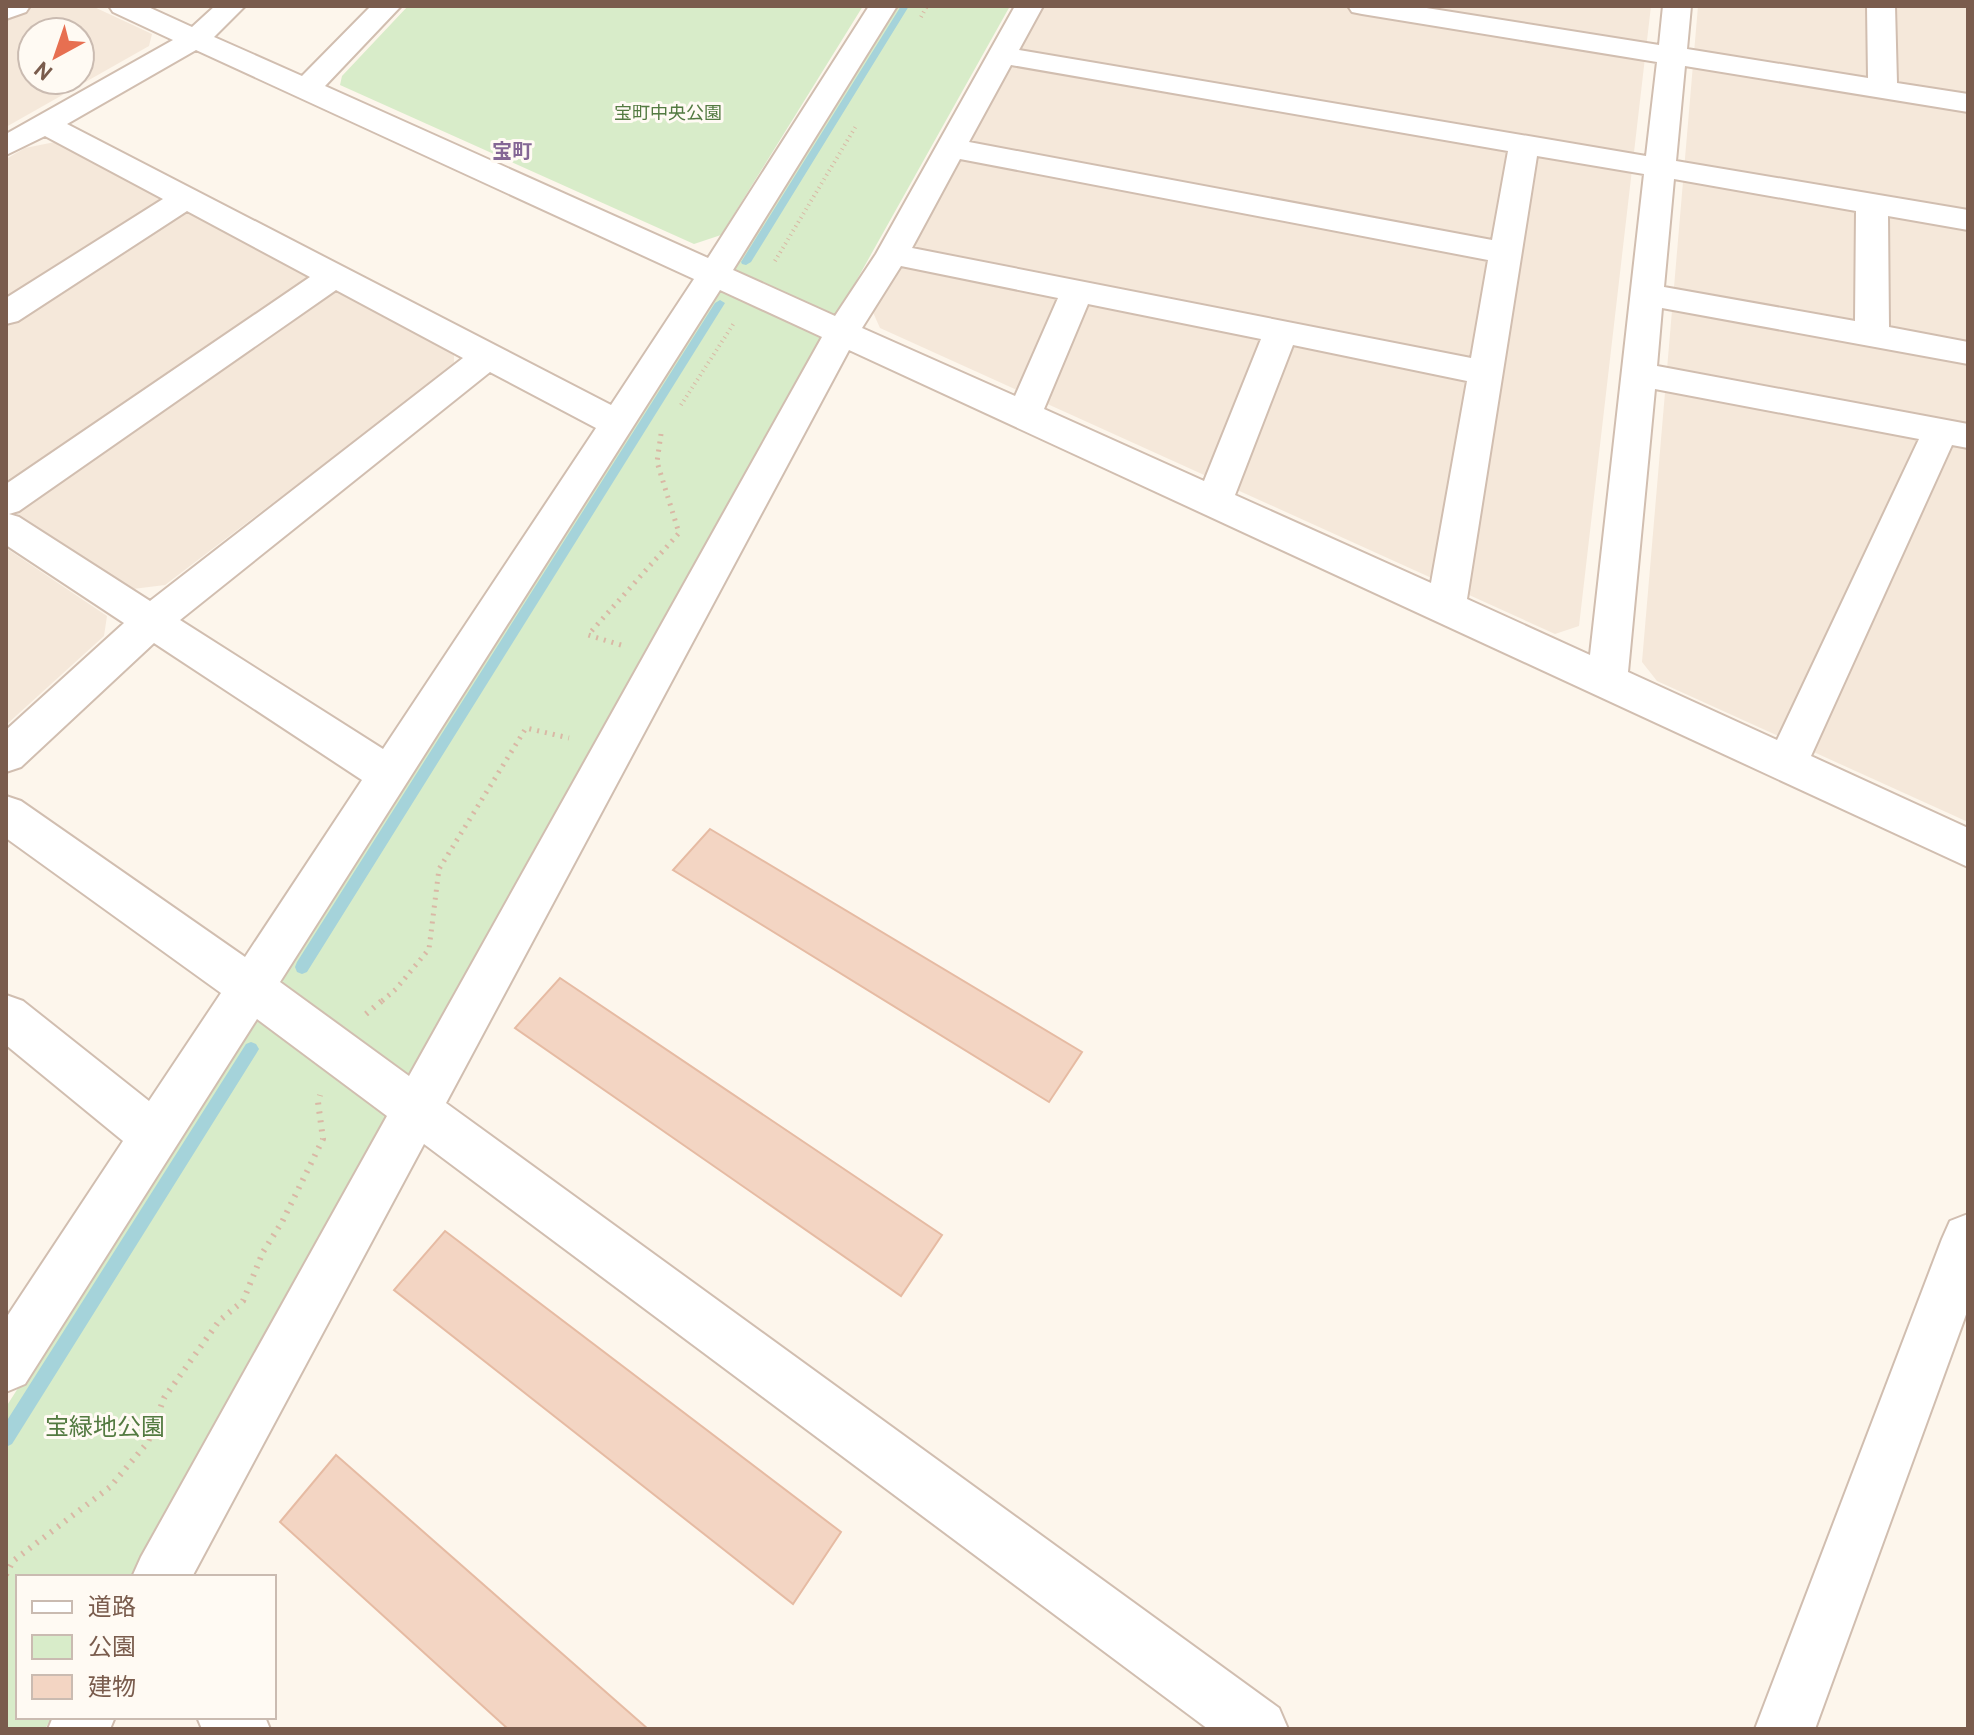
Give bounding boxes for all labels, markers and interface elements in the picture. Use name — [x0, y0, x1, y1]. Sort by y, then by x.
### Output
north arrow — [16, 16, 96, 96]
text: N — [30, 54, 59, 85]
park label: 宝町中央公園 — [614, 103, 722, 126]
district label: 宝町 — [492, 140, 532, 166]
park label: 宝緑地公園 — [45, 1414, 165, 1444]
legend — [16, 1575, 276, 1719]
text: 道路 — [88, 1594, 136, 1624]
text: 公園 — [88, 1634, 136, 1664]
text: 建物 — [88, 1674, 136, 1704]

